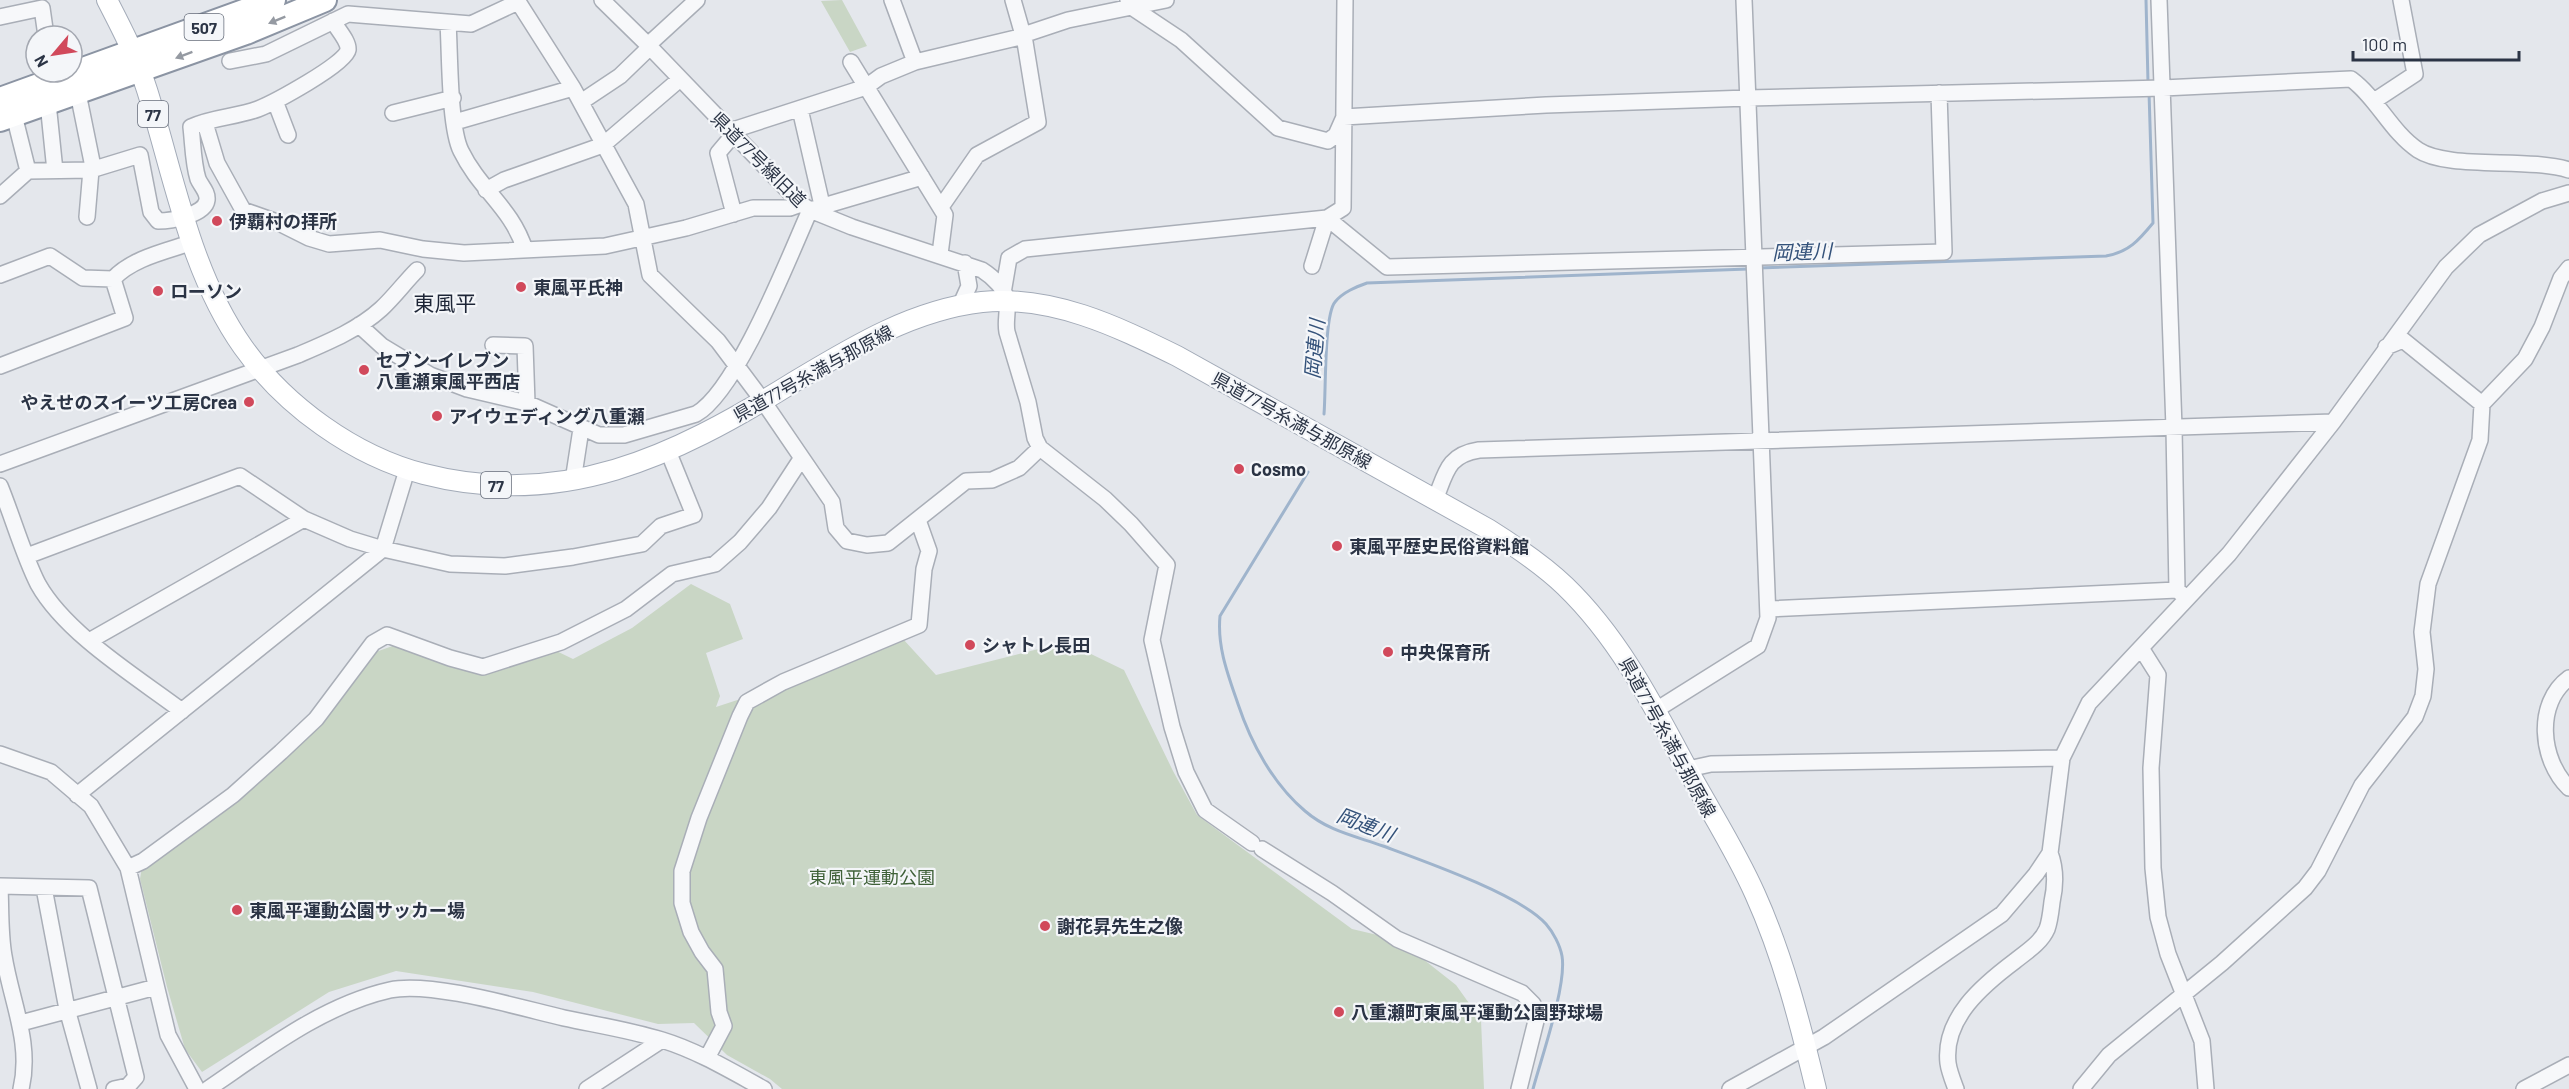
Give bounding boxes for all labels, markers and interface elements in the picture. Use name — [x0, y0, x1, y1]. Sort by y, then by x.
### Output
road number: 507 — [184, 14, 224, 40]
one-way arrow — [267, 15, 285, 25]
north arrow — [24, 24, 84, 84]
scale bar — [2353, 24, 2520, 62]
text: 100 m — [2362, 33, 2407, 55]
one-way arrow — [175, 51, 193, 60]
text: N — [30, 52, 51, 71]
road number: 77 — [138, 101, 168, 127]
street label: 県道77号線旧道 — [707, 107, 811, 211]
place label: 伊覇村の拝所 — [229, 210, 337, 232]
marker: 伊覇村の拝所 — [210, 214, 224, 228]
water label: 岡連川 — [1772, 238, 1834, 264]
place label: 東風平氏神 — [533, 276, 623, 298]
place label: ローソン — [170, 280, 242, 302]
marker: 東風平氏神 — [514, 280, 528, 294]
marker: ローソン — [151, 284, 165, 298]
district label: 東風平 — [414, 290, 477, 315]
water label: 岡連川 — [1299, 316, 1329, 380]
street label: 県道77号糸満与那原線 — [729, 320, 897, 426]
place label: セブン-イレブン 八重瀬東風平西店 — [376, 349, 520, 392]
marker: セブン-イレブン 八重瀬東風平西店 — [357, 363, 371, 377]
street label: 県道77号糸満与那原線 — [1208, 367, 1376, 473]
place label: やえせのスイーツ工房Crea — [21, 391, 237, 413]
marker: やえせのスイーツ工房Crea — [242, 395, 256, 409]
place label: アイウェディング八重瀬 — [449, 405, 645, 427]
marker: アイウェディング八重瀬 — [430, 409, 444, 423]
place label: Cosmo — [1251, 458, 1306, 480]
marker: Cosmo — [1232, 462, 1246, 476]
road number: 77 — [481, 472, 511, 498]
place label: 東風平歴史民俗資料館 — [1349, 535, 1529, 557]
marker: 東風平歴史民俗資料館 — [1330, 539, 1344, 553]
place label: シャトレ長田 — [982, 634, 1090, 656]
marker: シャトレ長田 — [963, 638, 977, 652]
place label: 中央保育所 — [1400, 641, 1490, 663]
marker: 中央保育所 — [1381, 645, 1395, 659]
street label: 県道77号糸満与那原線 — [1615, 653, 1721, 821]
water label: 岡連川 — [1334, 802, 1400, 847]
park label: 東風平運動公園 — [809, 866, 935, 888]
place label: 東風平運動公園サッカー場 — [249, 899, 465, 921]
marker: 東風平運動公園サッカー場 — [230, 903, 244, 917]
place label: 謝花昇先生之像 — [1057, 915, 1183, 937]
marker: 謝花昇先生之像 — [1038, 919, 1052, 933]
place label: 八重瀬町東風平運動公園野球場 — [1351, 1001, 1603, 1023]
marker: 八重瀬町東風平運動公園野球場 — [1332, 1005, 1346, 1019]

